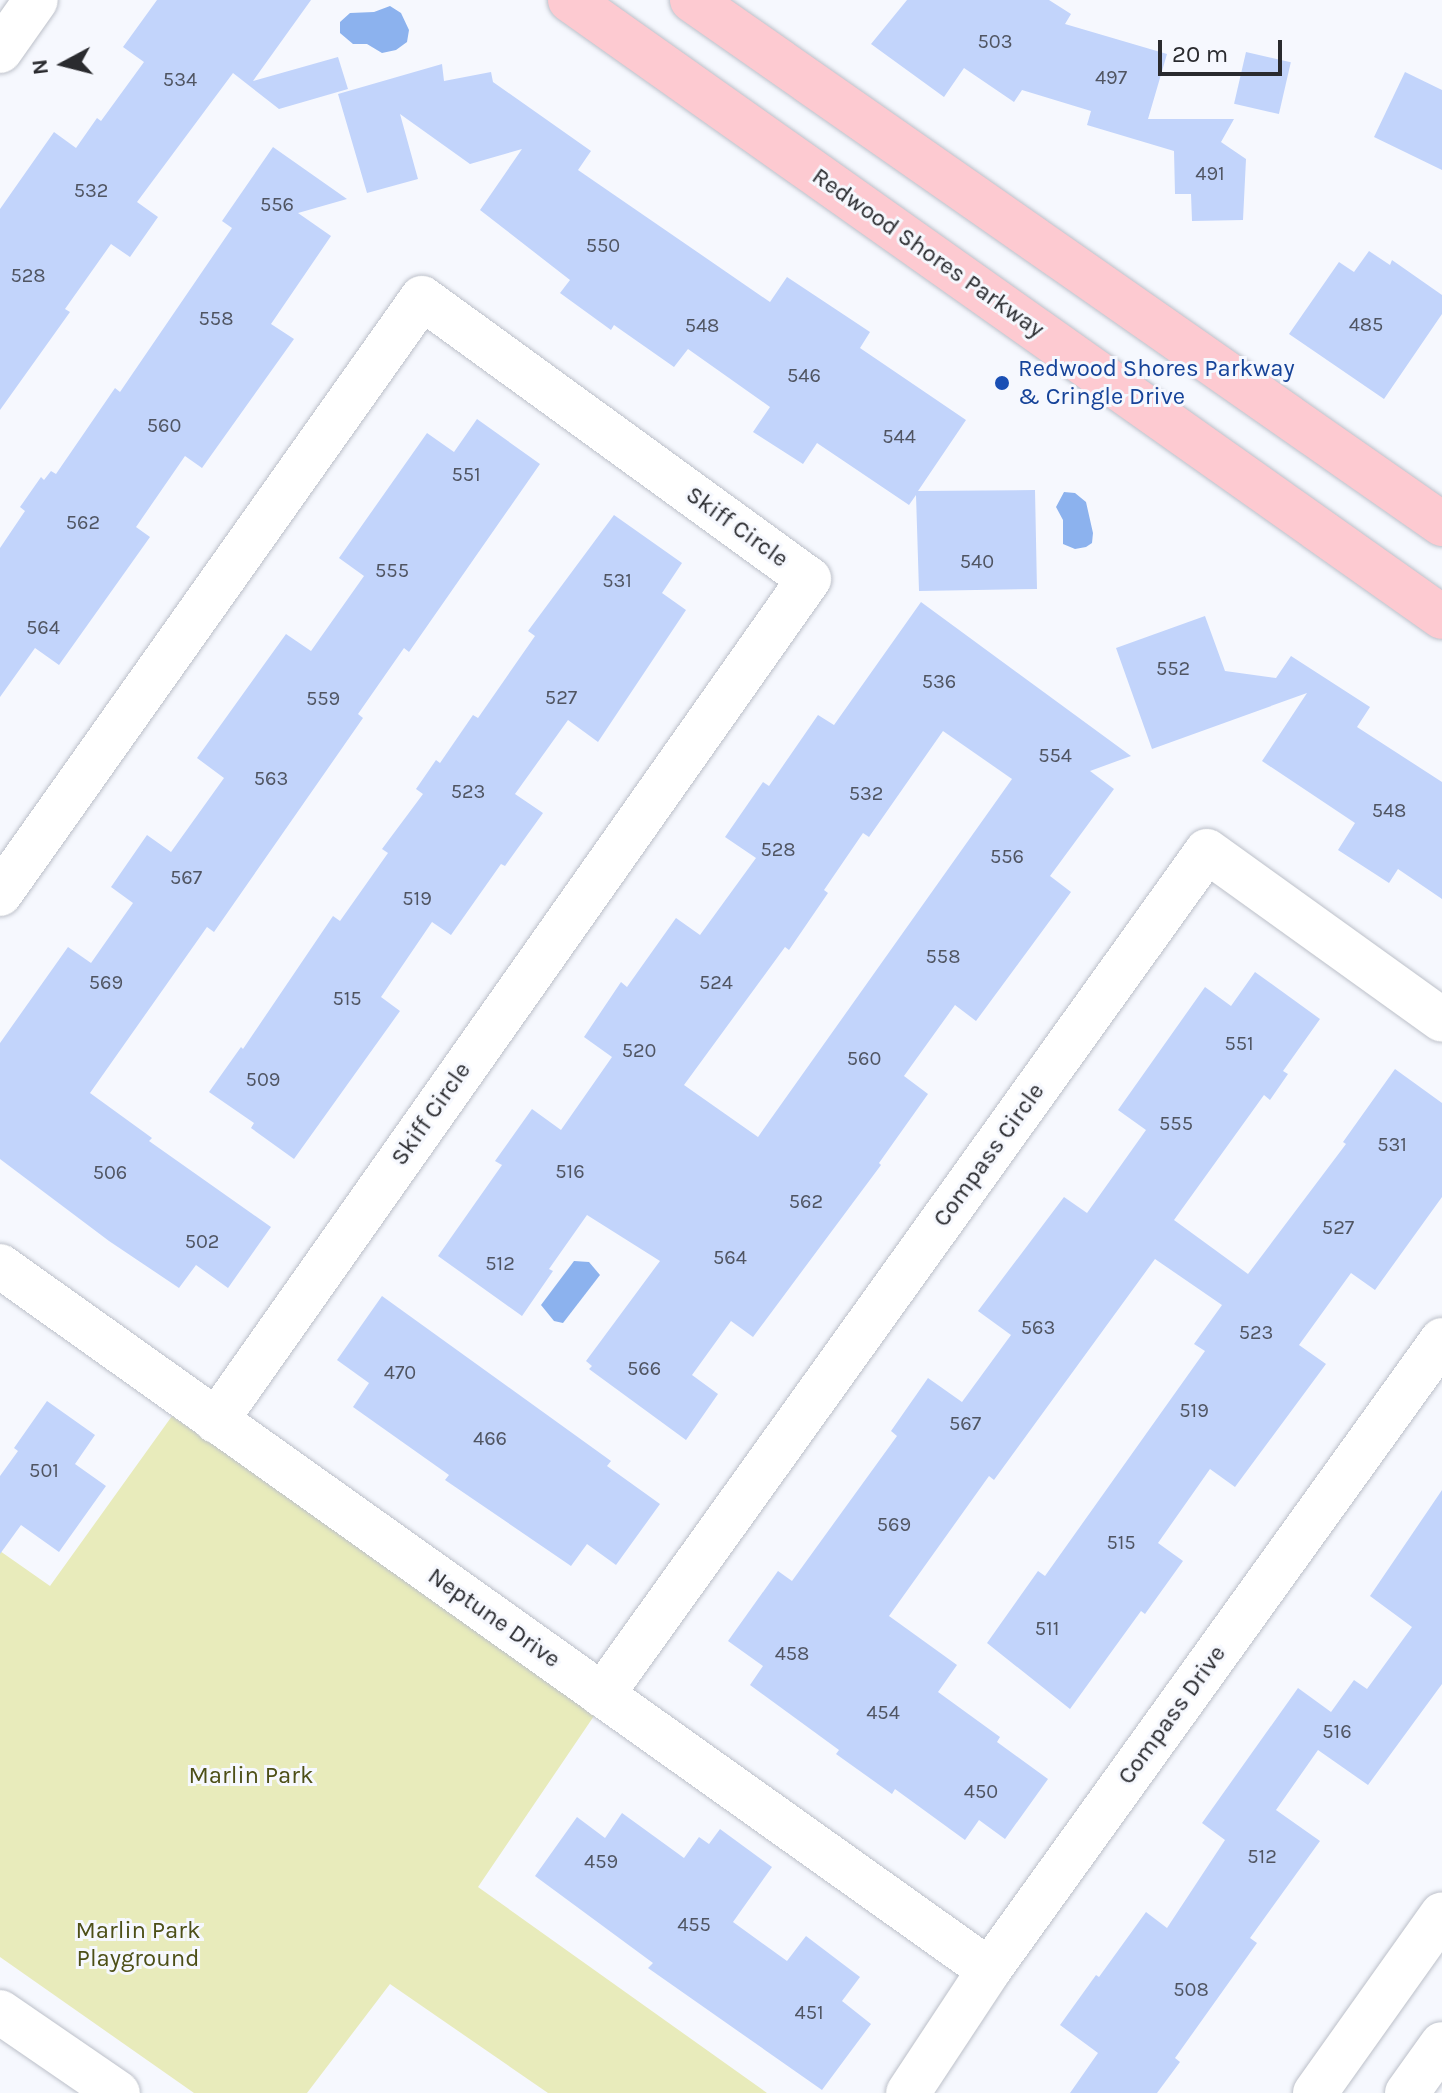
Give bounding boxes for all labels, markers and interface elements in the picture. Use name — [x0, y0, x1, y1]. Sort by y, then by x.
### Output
north arrow — [24, 24, 104, 104]
scale bar — [1162, 24, 1286, 74]
house number: 503 — [978, 29, 1012, 53]
text: 20 m — [1172, 40, 1228, 68]
text: N — [26, 58, 54, 76]
house number: 497 — [1095, 65, 1127, 89]
house number: 534 — [163, 67, 197, 91]
house number: 491 — [1195, 161, 1225, 185]
street label: Redwood Shores Parkway — [806, 162, 1050, 344]
house number: 532 — [74, 178, 108, 202]
house number: 556 — [260, 192, 294, 216]
house number: 550 — [586, 233, 620, 257]
house number: 528 — [10, 263, 46, 287]
house number: 558 — [199, 306, 233, 330]
house number: 485 — [1349, 312, 1383, 336]
house number: 548 — [685, 313, 719, 337]
place label: Redwood Shores Parkway & Cringle Drive — [1018, 355, 1295, 411]
house number: 546 — [787, 363, 821, 387]
marker: Redwood Shores Parkway & Cringle Drive — [993, 374, 1011, 392]
house number: 560 — [147, 413, 181, 437]
house number: 544 — [882, 424, 916, 448]
house number: 551 — [451, 462, 481, 486]
street label: Skiff Circle — [680, 480, 794, 574]
house number: 562 — [66, 510, 100, 534]
house number: 540 — [960, 549, 994, 573]
house number: 555 — [375, 558, 409, 582]
house number: 531 — [602, 568, 632, 592]
house number: 564 — [26, 615, 60, 639]
house number: 552 — [1156, 656, 1190, 680]
house number: 536 — [922, 669, 956, 693]
house number: 527 — [545, 685, 577, 709]
house number: 559 — [306, 686, 340, 710]
house number: 554 — [1038, 743, 1072, 767]
house number: 563 — [254, 766, 288, 790]
house number: 523 — [451, 779, 485, 803]
house number: 532 — [849, 781, 883, 805]
house number: 548 — [1372, 798, 1406, 822]
house number: 528 — [760, 837, 796, 861]
house number: 556 — [990, 844, 1024, 868]
house number: 567 — [170, 865, 202, 889]
house number: 519 — [402, 886, 432, 910]
house number: 558 — [926, 944, 960, 968]
house number: 569 — [89, 970, 123, 994]
house number: 524 — [699, 970, 733, 994]
house number: 515 — [332, 986, 362, 1010]
house number: 551 — [1224, 1031, 1254, 1055]
house number: 520 — [622, 1038, 656, 1062]
house number: 560 — [847, 1046, 881, 1070]
street label: Skiff Circle — [385, 1057, 477, 1171]
house number: 509 — [246, 1067, 280, 1091]
street label: Compass Circle — [927, 1078, 1051, 1232]
house number: 555 — [1159, 1111, 1193, 1135]
house number: 531 — [1377, 1132, 1407, 1156]
house number: 516 — [555, 1159, 585, 1183]
house number: 506 — [93, 1160, 127, 1184]
house number: 562 — [789, 1189, 823, 1213]
house number: 527 — [1322, 1215, 1354, 1239]
house number: 502 — [185, 1229, 219, 1253]
house number: 564 — [713, 1245, 747, 1269]
house number: 512 — [485, 1251, 515, 1275]
house number: 563 — [1021, 1315, 1055, 1339]
house number: 523 — [1239, 1320, 1273, 1344]
house number: 566 — [627, 1356, 661, 1380]
house number: 470 — [384, 1360, 416, 1384]
house number: 519 — [1179, 1398, 1209, 1422]
house number: 567 — [949, 1411, 981, 1435]
house number: 466 — [473, 1426, 507, 1450]
house number: 501 — [29, 1458, 59, 1482]
house number: 569 — [877, 1512, 911, 1536]
house number: 515 — [1106, 1530, 1136, 1554]
street label: Neptune Drive — [422, 1562, 566, 1674]
house number: 511 — [1035, 1616, 1059, 1640]
street label: Compass Drive — [1112, 1640, 1232, 1790]
house number: 458 — [775, 1641, 809, 1665]
house number: 454 — [866, 1700, 900, 1724]
house number: 516 — [1322, 1719, 1352, 1743]
park label: Marlin Park — [189, 1762, 313, 1790]
house number: 450 — [964, 1779, 998, 1803]
house number: 512 — [1247, 1844, 1277, 1868]
house number: 459 — [584, 1849, 618, 1873]
house number: 455 — [677, 1912, 711, 1936]
park label: Marlin Park Playground — [76, 1917, 200, 1973]
house number: 508 — [1173, 1977, 1209, 2001]
house number: 451 — [794, 2000, 824, 2024]

